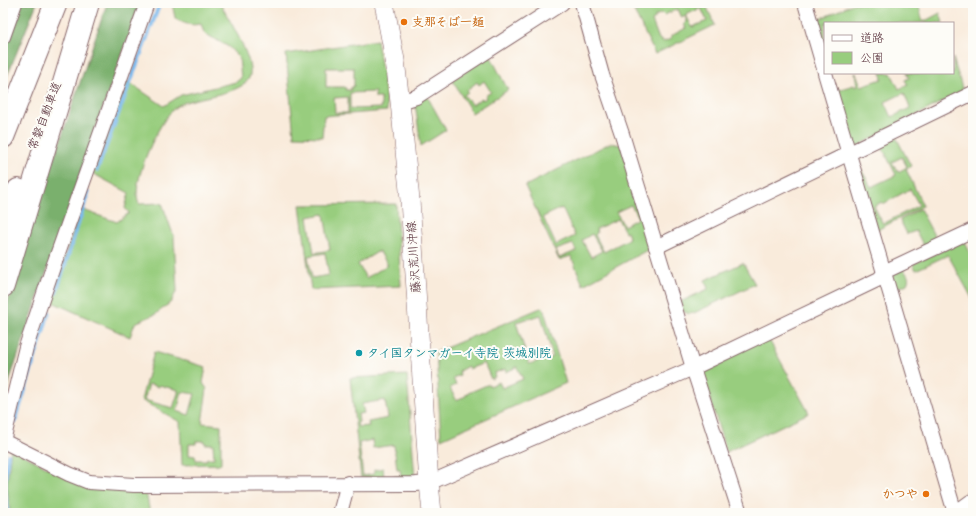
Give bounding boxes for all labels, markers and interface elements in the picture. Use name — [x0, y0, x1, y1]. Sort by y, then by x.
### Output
place label: 支那そば一麺 — [412, 13, 484, 32]
marker: 支那そば一麺 — [399, 17, 409, 27]
legend — [824, 22, 954, 74]
text: 道路 — [860, 29, 884, 48]
text: 公園 — [860, 49, 884, 68]
street label: 常磐自動車道 — [23, 79, 67, 153]
street label: 藤沢荒川沖線 — [402, 220, 426, 294]
place label: タイ国タンマガーイ寺院 茨城別院 — [367, 344, 551, 363]
marker: タイ国タンマガーイ寺院 茨城別院 — [354, 348, 364, 358]
place label: かつや — [882, 485, 918, 504]
marker: かつや — [921, 489, 931, 499]

